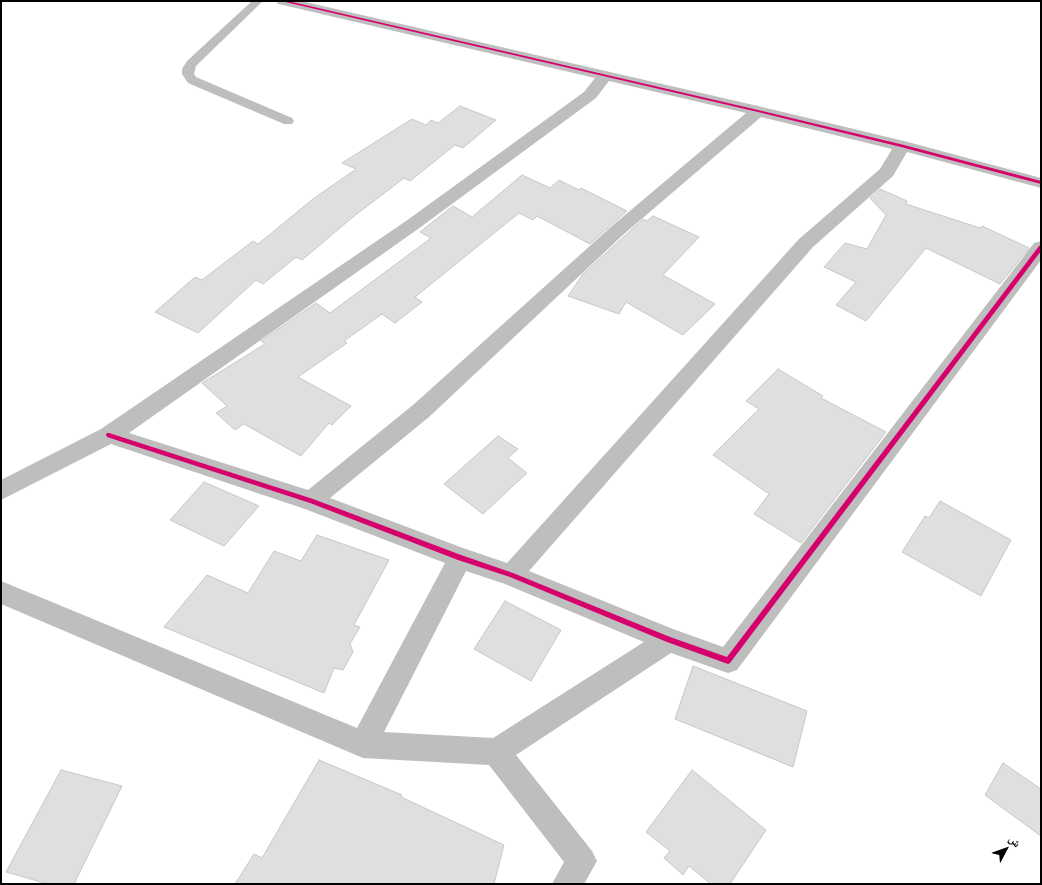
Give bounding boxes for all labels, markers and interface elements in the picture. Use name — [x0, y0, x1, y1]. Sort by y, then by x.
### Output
north arrow — [986, 829, 1026, 869]
text: ش — [1006, 831, 1025, 850]

